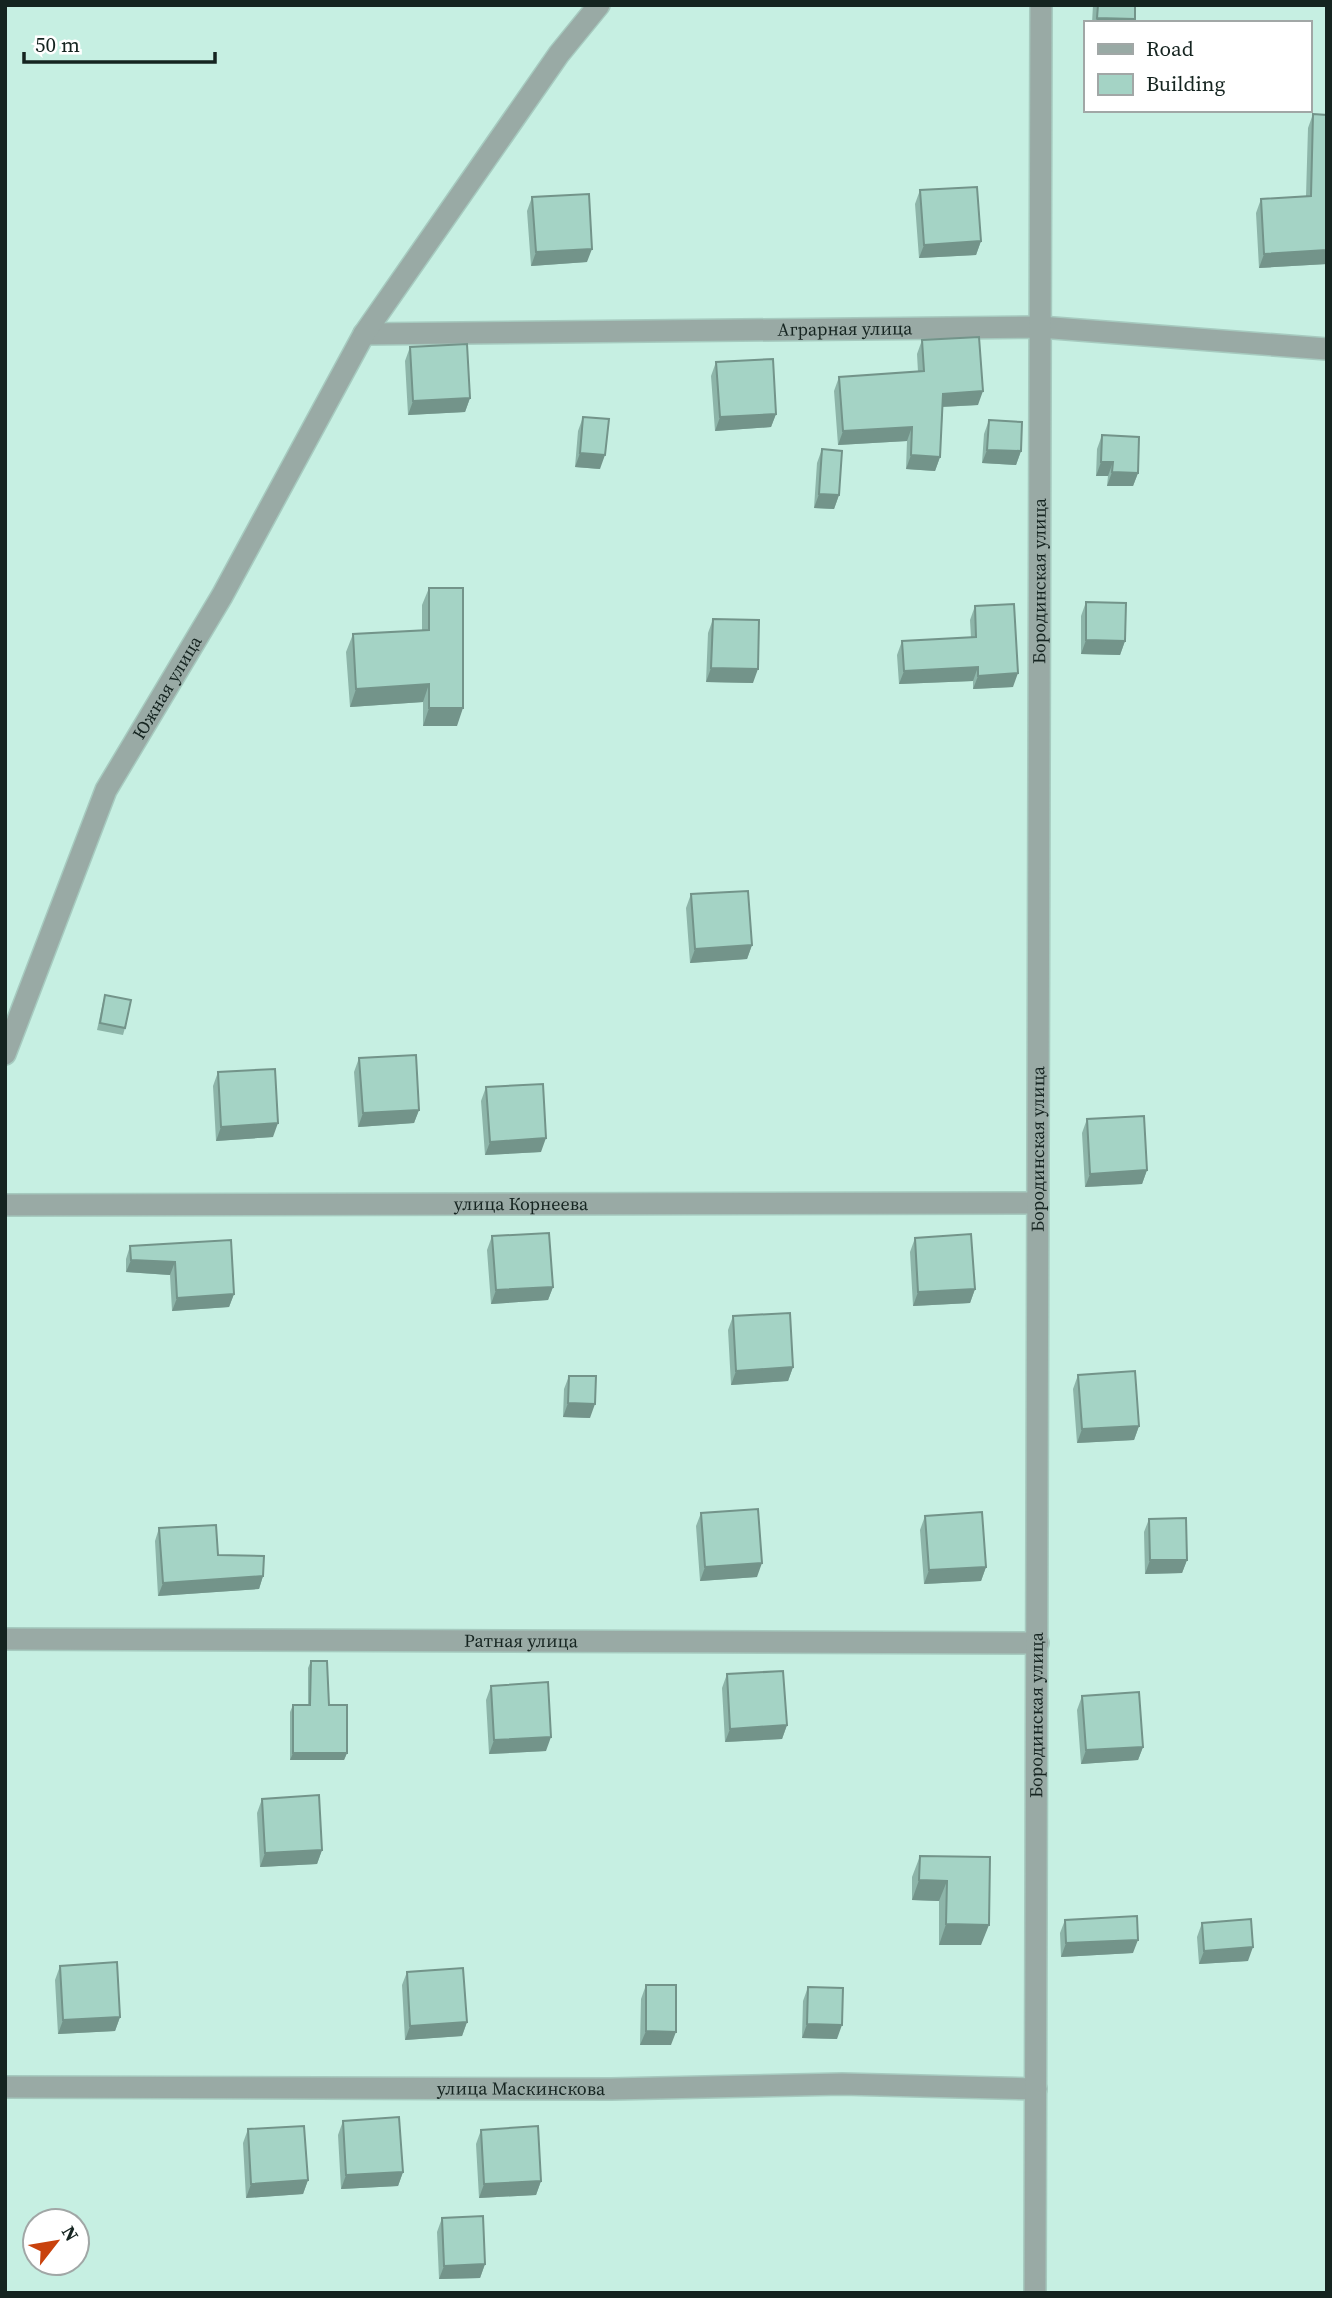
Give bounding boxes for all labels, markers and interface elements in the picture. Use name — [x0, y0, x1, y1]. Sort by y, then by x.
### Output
scale bar — [24, 21, 215, 65]
legend — [1084, 21, 1311, 112]
text: 50 m — [35, 30, 80, 59]
text: Road — [1146, 34, 1194, 63]
text: Building — [1146, 69, 1225, 98]
street label: Аграрная улица — [777, 315, 913, 342]
street label: Бородинская улица — [1026, 497, 1052, 664]
street label: Южная улица — [126, 630, 208, 744]
street label: Бородинская улица — [1025, 1065, 1050, 1232]
street label: улица Корнеева — [454, 1191, 589, 1216]
street label: Ратная улица — [464, 1628, 579, 1653]
street label: Бородинская улица — [1023, 1631, 1049, 1798]
street label: улица Маскинскова — [437, 2075, 606, 2101]
north arrow — [21, 2207, 91, 2277]
text: N — [56, 2221, 85, 2246]

